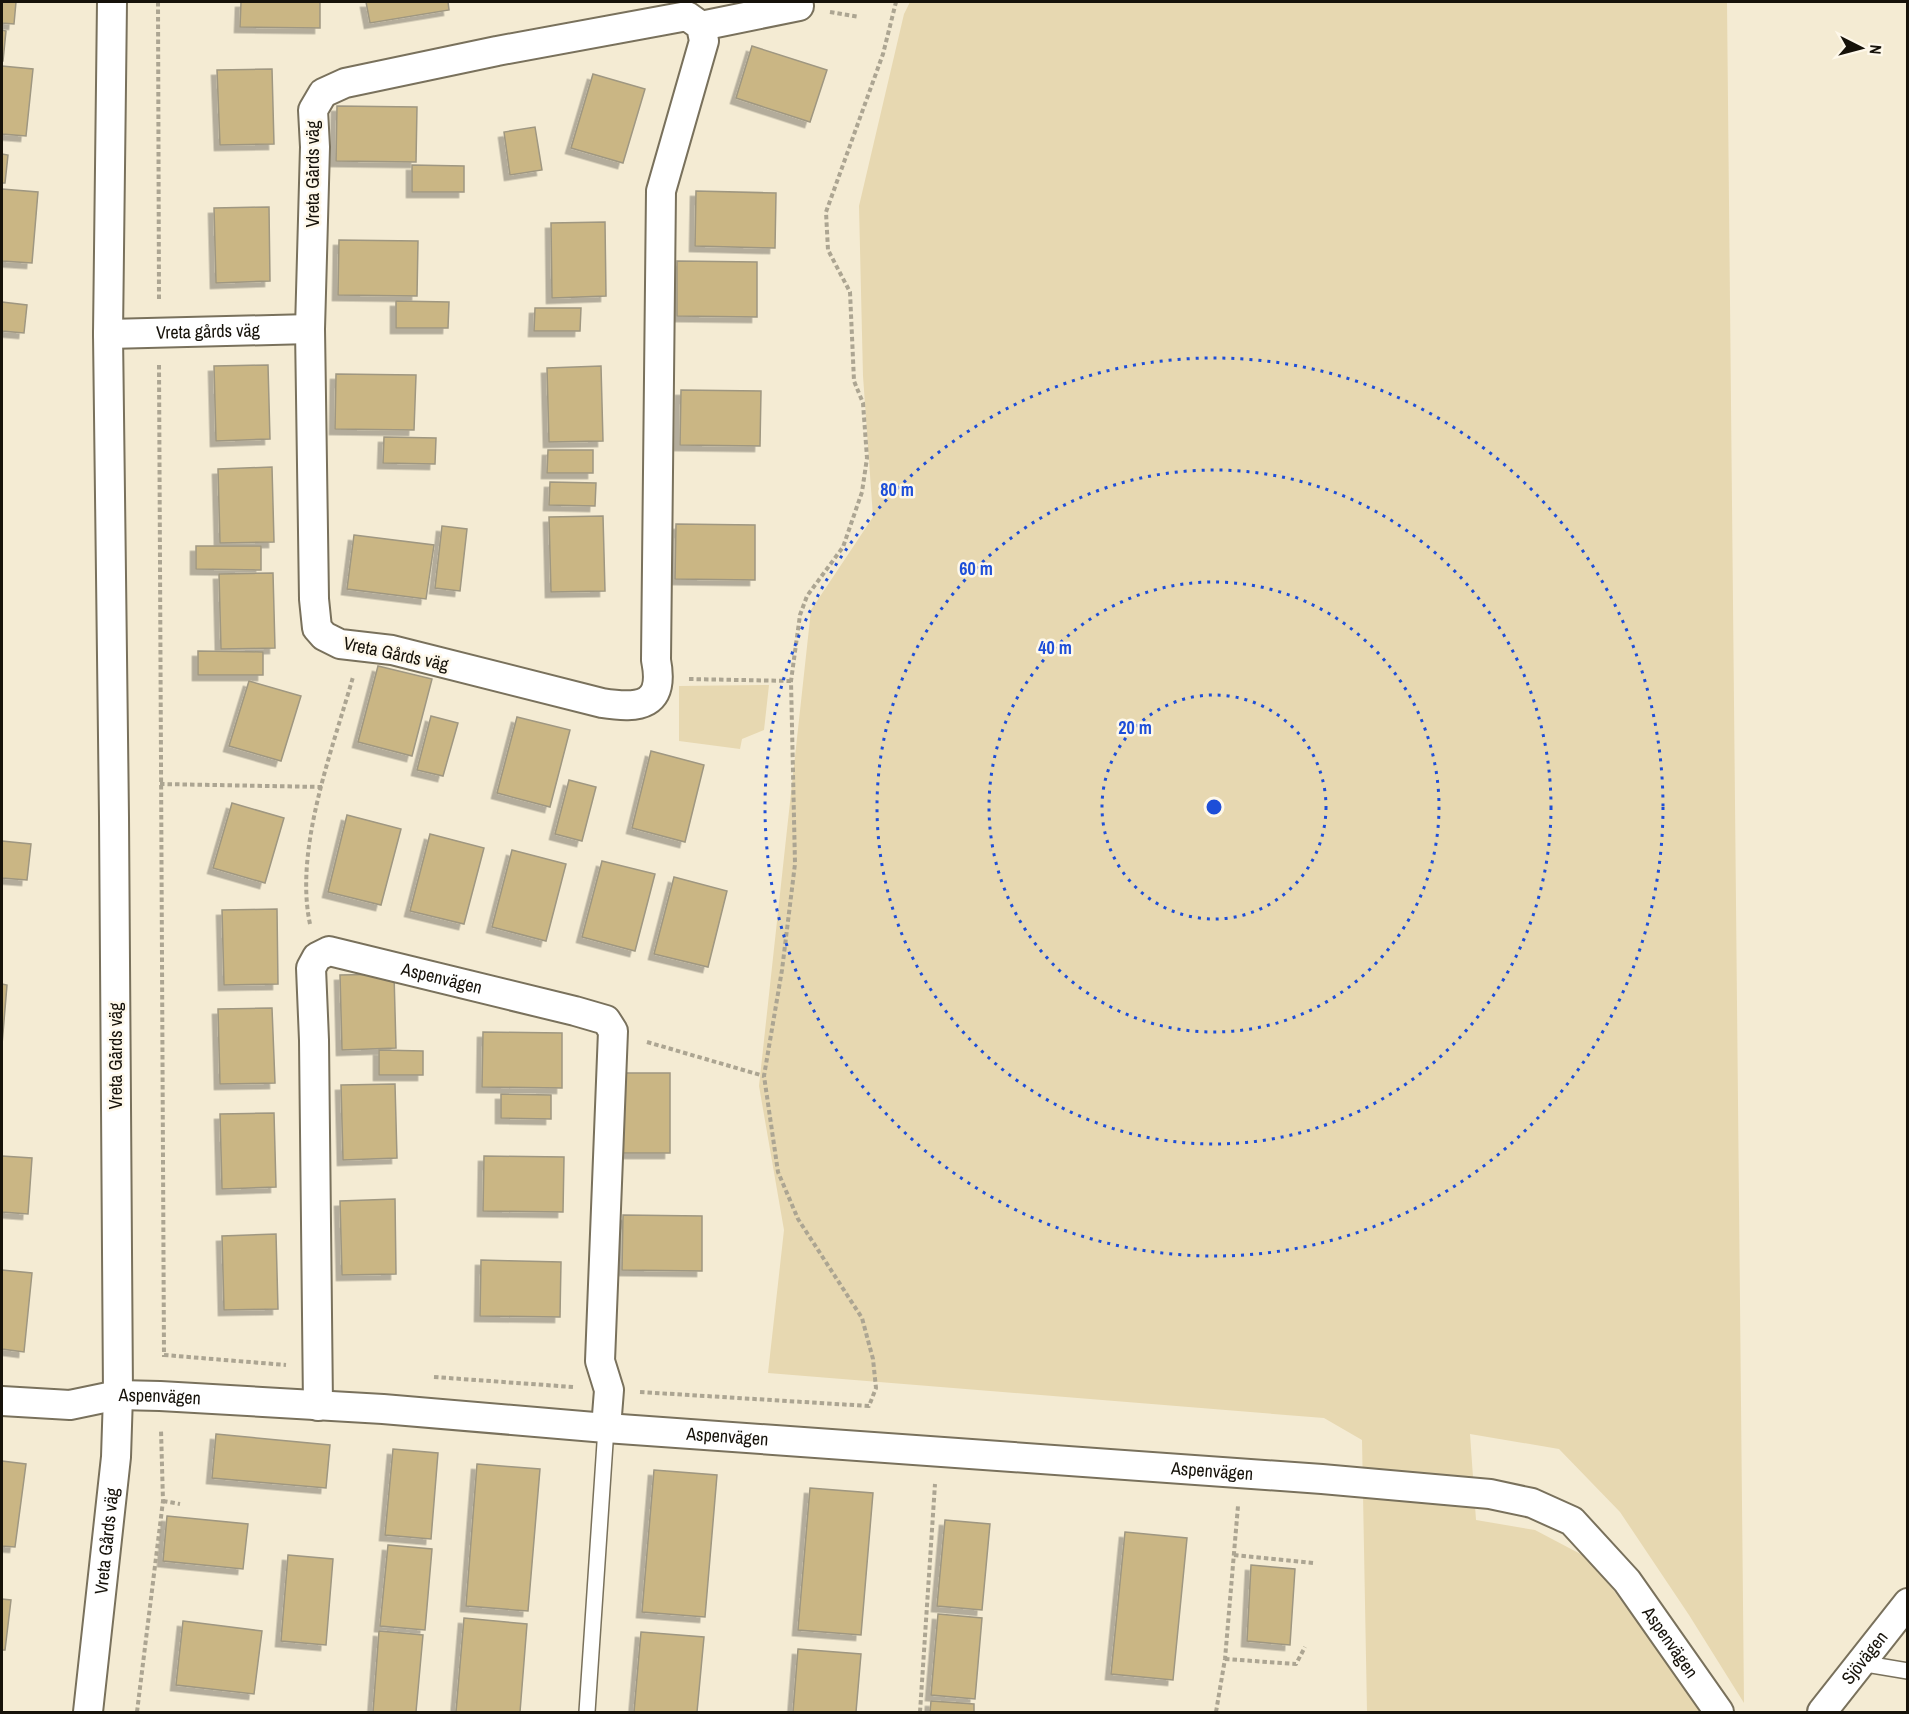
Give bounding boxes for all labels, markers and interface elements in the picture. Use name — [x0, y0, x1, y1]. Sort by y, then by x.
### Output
north arrow — [1831, 18, 1891, 78]
text: N — [1864, 44, 1887, 55]
street label: Vreta Gårds väg — [300, 120, 325, 227]
street label: Vreta gårds väg — [156, 317, 261, 345]
text: 80 m — [880, 477, 914, 502]
text: 60 m — [959, 556, 993, 581]
street label: Vreta Gårds väg — [341, 630, 452, 677]
text: 40 m — [1038, 635, 1072, 660]
text: 20 m — [1118, 715, 1152, 740]
centre of rings — [1204, 797, 1224, 817]
street label: Aspenvägen — [398, 956, 485, 1000]
street label: Vreta Gårds väg — [103, 1002, 128, 1109]
street label: Aspenvägen — [117, 1382, 202, 1410]
street label: Aspenvägen — [685, 1421, 769, 1452]
street label: Aspenvägen — [1169, 1455, 1254, 1486]
street label: Vreta Gårds väg — [88, 1486, 125, 1596]
street label: Aspenvägen — [1636, 1600, 1704, 1683]
street label: Sjövägen — [1835, 1626, 1893, 1689]

